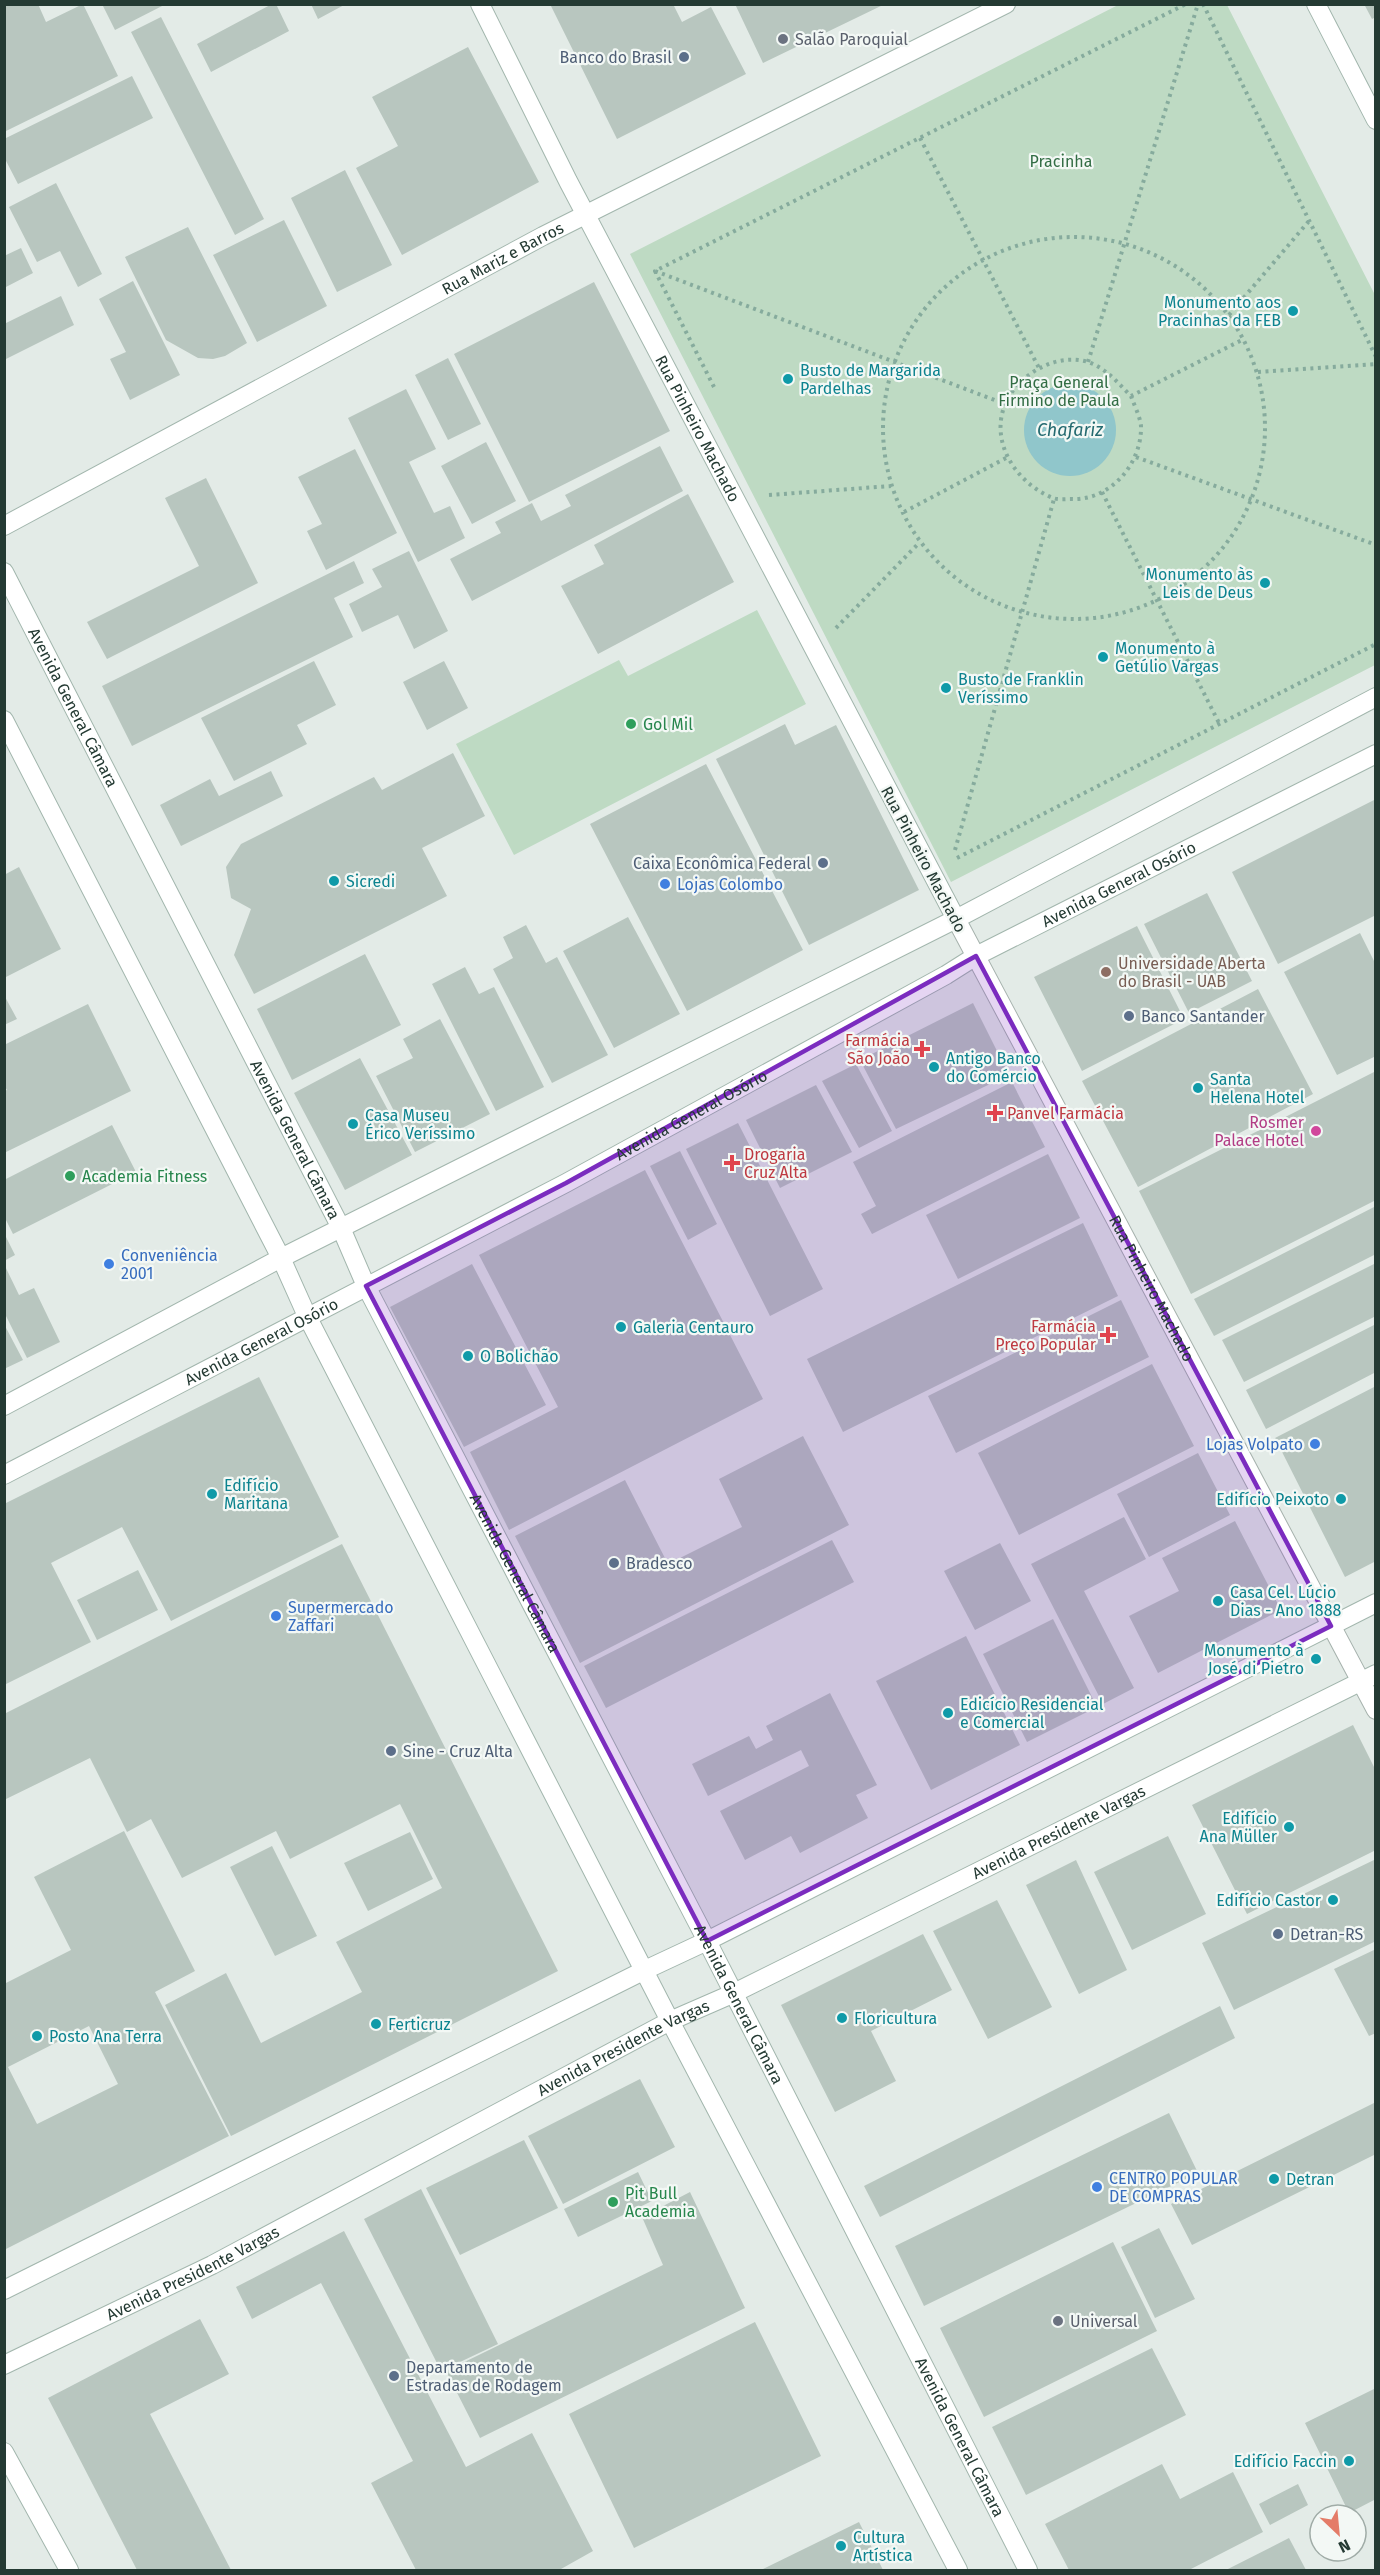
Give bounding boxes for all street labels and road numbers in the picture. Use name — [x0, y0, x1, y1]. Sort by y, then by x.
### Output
street label: Rua Mariz e Barros — [439, 218, 567, 299]
street label: Rua Pinheiro Machado — [651, 352, 744, 505]
street label: Avenida General Câmara — [24, 625, 122, 790]
street label: Rua Pinheiro Machado — [877, 783, 970, 936]
street label: Avenida General Osório — [1039, 837, 1199, 931]
street label: Avenida General Câmara — [246, 1057, 344, 1223]
street label: Avenida General Osório — [612, 1066, 771, 1164]
street label: Rua Pinheiro Machado — [1105, 1212, 1198, 1365]
street label: Avenida General Osório — [182, 1294, 341, 1389]
street label: Avenida General Câmara — [466, 1490, 564, 1656]
street label: Avenida Presidente Vargas — [969, 1781, 1148, 1883]
street label: Avenida General Câmara — [690, 1921, 787, 2087]
street label: Avenida Presidente Vargas — [534, 1996, 712, 2100]
street label: Avenida Presidente Vargas — [103, 2222, 283, 2324]
street label: Avenida General Câmara — [911, 2354, 1008, 2520]

